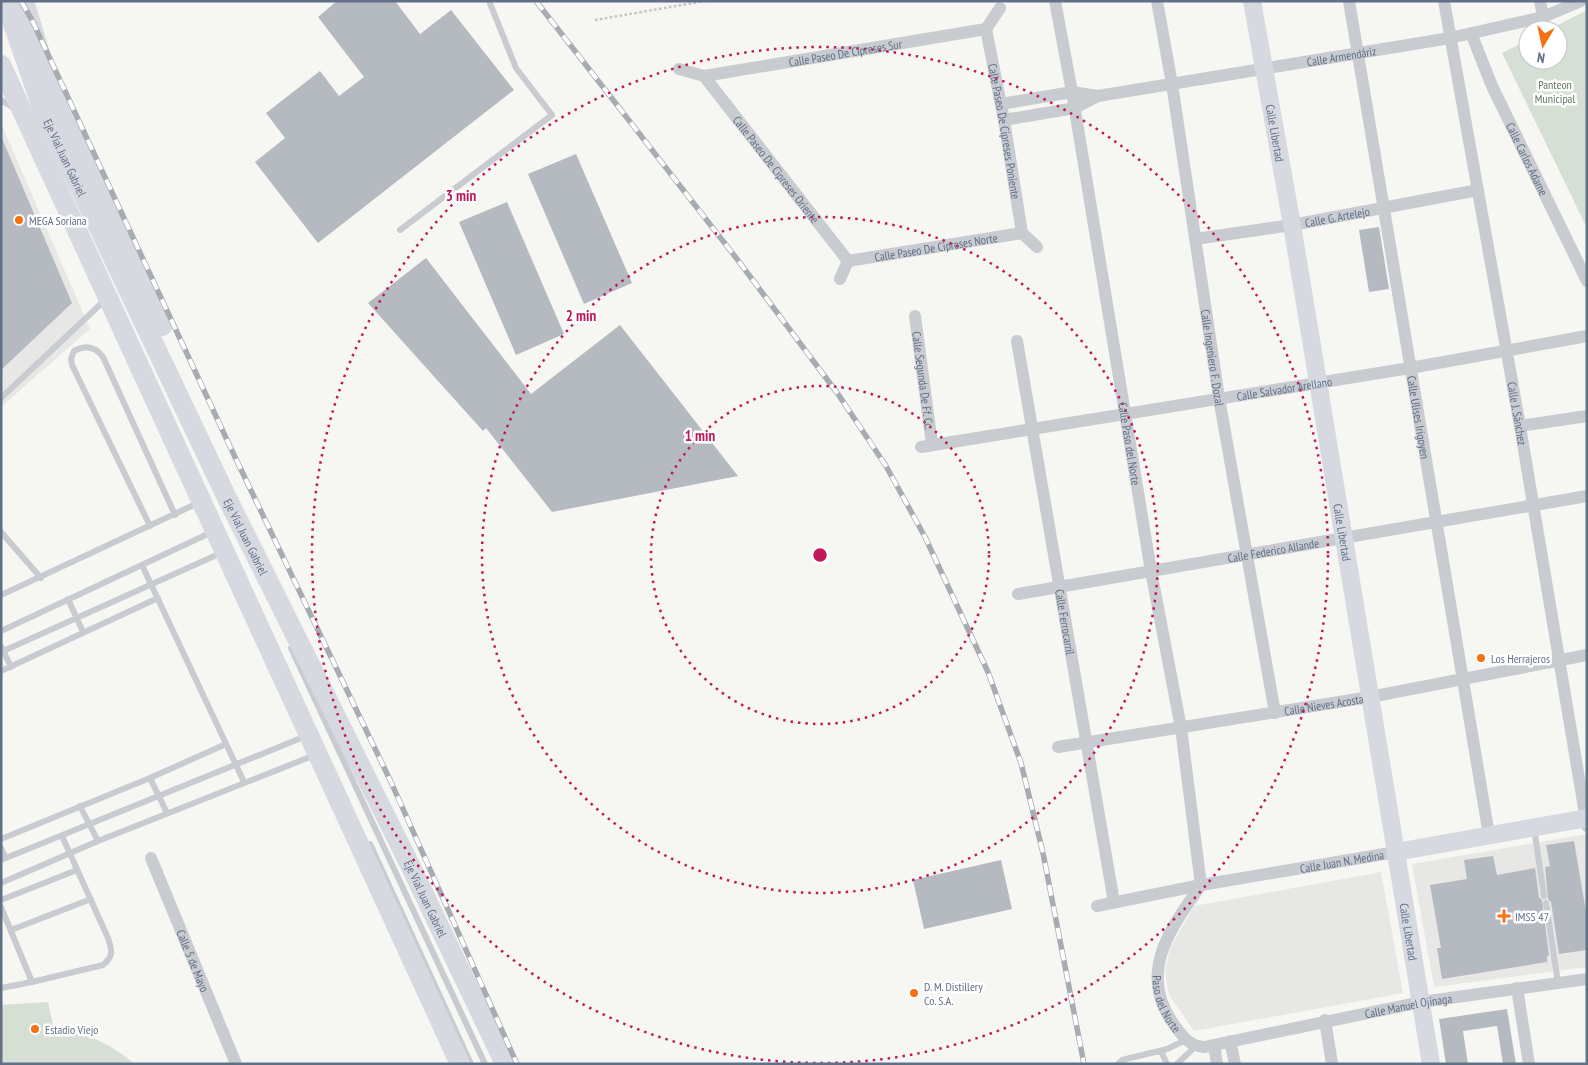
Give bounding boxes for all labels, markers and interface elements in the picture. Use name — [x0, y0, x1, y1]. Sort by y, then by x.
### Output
north arrow — [1518, 20, 1568, 70]
street label: Calle Paseo De Cipreses Sur — [787, 36, 904, 69]
street label: Calle Armendáriz — [1306, 43, 1377, 69]
text: N — [1536, 48, 1546, 67]
street label: Calle Paseo De Cipreses Poniente — [985, 62, 1024, 200]
park label: Panteon Municipal — [1535, 77, 1575, 106]
street label: Calle Libertad — [1263, 103, 1288, 163]
street label: Calle Paseo De Cipreses Oriente — [730, 112, 823, 226]
street label: Eje Vial Juan Gabriel — [41, 116, 90, 199]
street label: Calle Carlos Adame — [1503, 120, 1552, 198]
text: 3 min — [446, 186, 476, 205]
street label: Calle G. Artelejo — [1303, 203, 1371, 230]
place label: MEGA Soriana — [29, 213, 87, 228]
marker: MEGA Soriana — [13, 214, 25, 226]
street label: Calle Paseo De Cipreses Norte — [873, 230, 998, 264]
text: 2 min — [566, 306, 596, 325]
street label: Calle Ingeniero F. Dozal — [1198, 308, 1228, 407]
street label: Calle Segunda De Ff. Cc. — [910, 330, 938, 430]
street label: Calle Salvador Arellano — [1236, 373, 1333, 403]
street label: Calle Ulises Irigoyen — [1404, 374, 1433, 460]
street label: Calle J. Sánchez — [1505, 381, 1531, 446]
street label: Calle Paso del Norte — [1116, 401, 1144, 486]
text: 1 min — [685, 426, 715, 445]
street label: Eje Vial Juan Gabriel — [221, 496, 272, 578]
street label: Calle Libertad — [1331, 502, 1355, 562]
street label: Calle Federico Allande — [1226, 535, 1320, 565]
centre of rings — [811, 546, 829, 564]
street label: Calle Ferrocarril — [1053, 588, 1079, 656]
place label: Los Herrajeros — [1491, 651, 1550, 666]
marker: Los Herrajeros — [1475, 652, 1487, 664]
street label: Calle Nieves Acosta — [1283, 691, 1364, 718]
street label: Calle Juan N. Medina — [1299, 847, 1385, 876]
street label: Eje Vial Juan Gabriel — [401, 857, 451, 940]
street label: Calle Libertad — [1397, 902, 1421, 962]
marker: IMSS 47 — [1497, 909, 1511, 923]
place label: IMSS 47 — [1515, 909, 1549, 924]
street label: Calle 5 de Mayo — [174, 927, 213, 994]
street label: Paso del Norte — [1150, 975, 1185, 1035]
place label: D. M. Distillery Co. S.A. — [924, 979, 983, 1008]
marker: D. M. Distillery Co. S.A. — [908, 987, 920, 999]
street label: Calle Manuel Ojinaga — [1363, 990, 1453, 1021]
place label: Estadio Viejo — [45, 1022, 98, 1037]
marker: Estadio Viejo — [29, 1023, 41, 1035]

